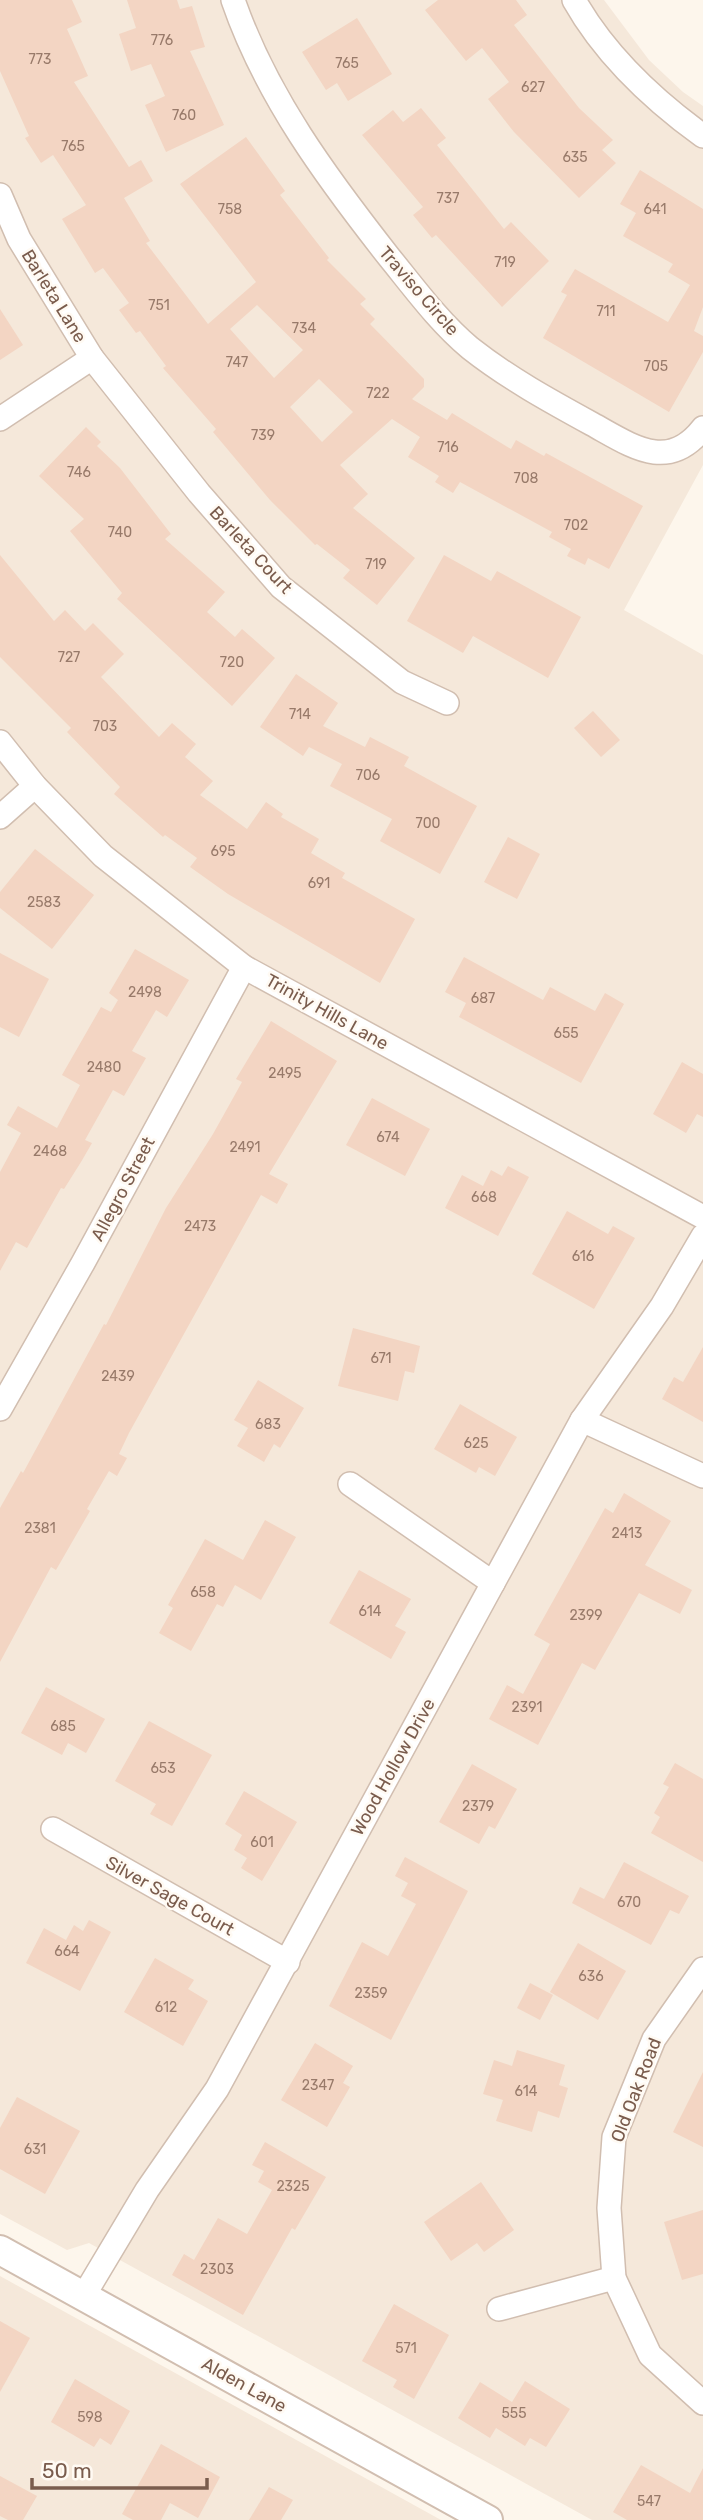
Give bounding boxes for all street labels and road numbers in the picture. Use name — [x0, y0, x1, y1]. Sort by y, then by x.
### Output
street label: Traviso Circle — [374, 242, 464, 340]
street label: Barleta Lane — [17, 245, 91, 347]
street label: Barleta Court — [205, 502, 297, 598]
street label: Trinity Hills Lane — [262, 969, 392, 1055]
street label: Allegro Street — [86, 1133, 160, 1245]
street label: Wood Hollow Drive — [346, 1694, 440, 1840]
street label: Silver Sage Court — [102, 1851, 238, 1941]
street label: Old Oak Road — [606, 2035, 666, 2145]
street label: Alden Lane — [198, 2353, 290, 2417]

